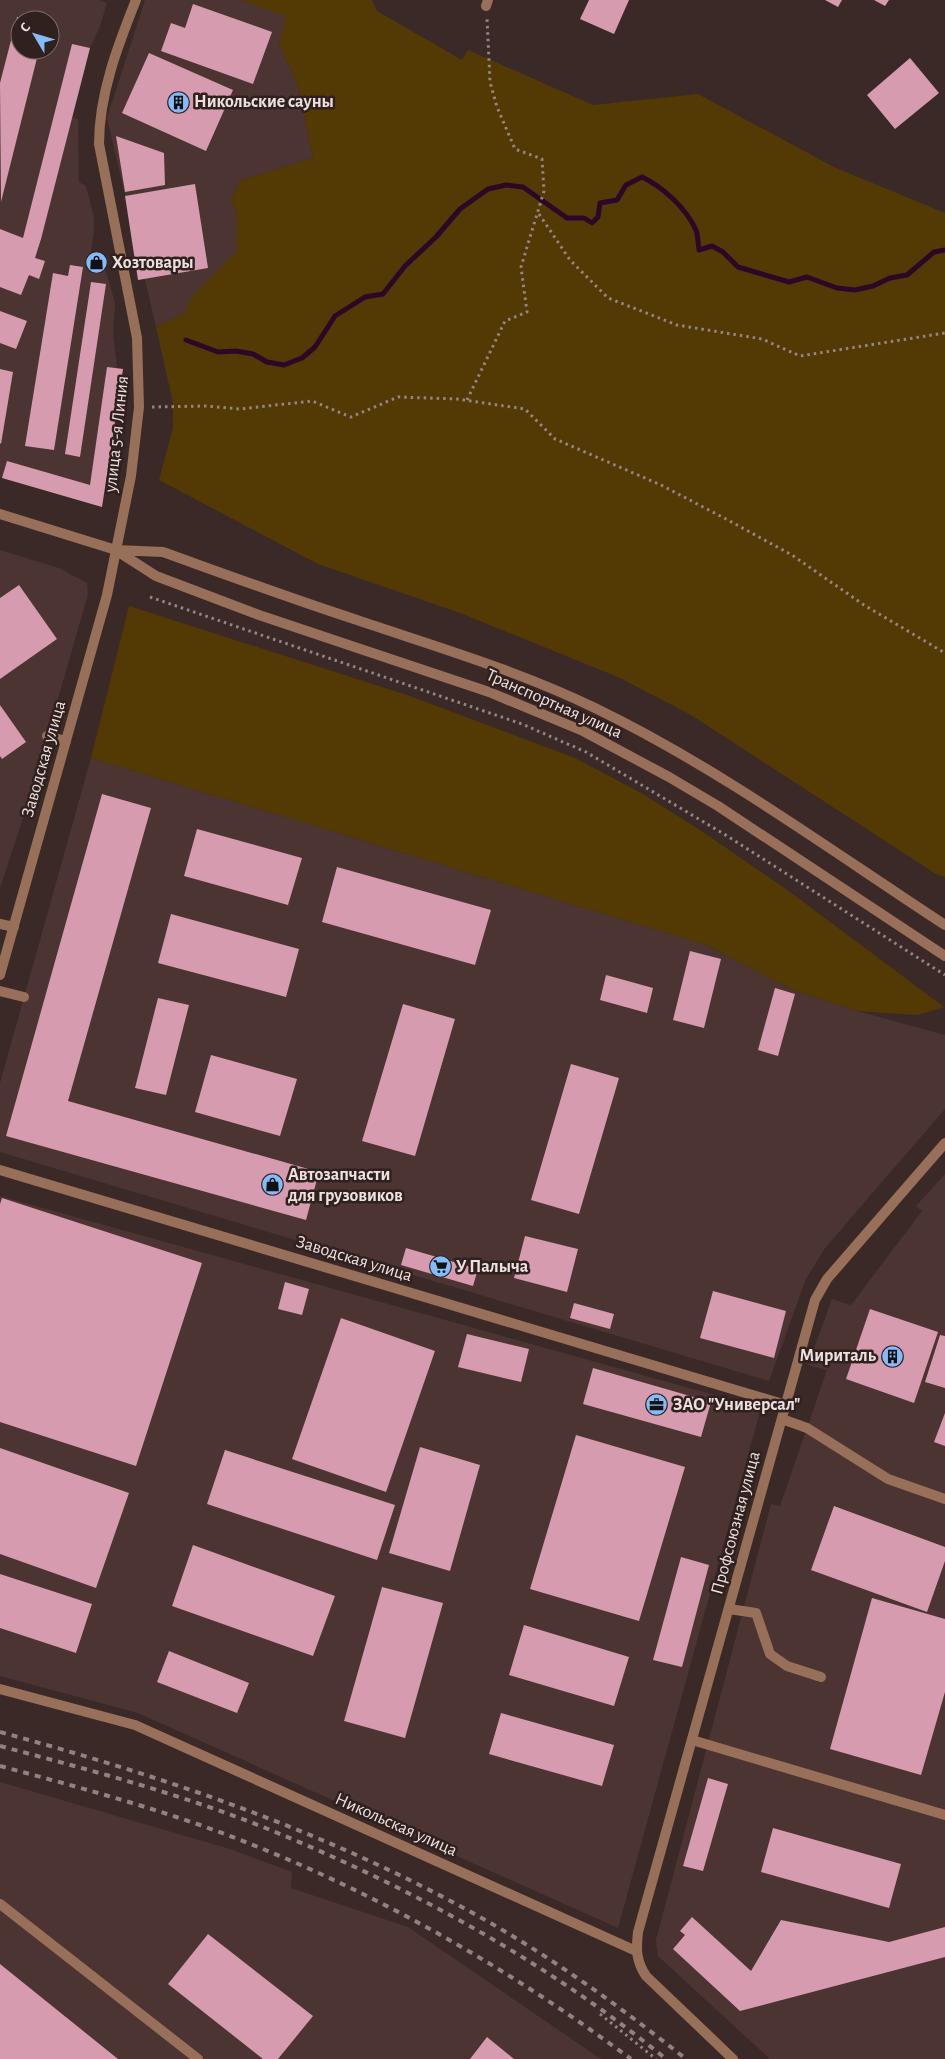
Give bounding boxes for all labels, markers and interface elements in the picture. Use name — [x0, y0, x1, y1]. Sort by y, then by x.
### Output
north arrow — [10, 10, 60, 60]
text: С — [18, 20, 34, 35]
building icon: Никольские сауны — [166, 90, 190, 114]
place label: Никольские сауны — [194, 93, 334, 111]
shop icon: Хозтовары — [84, 251, 108, 275]
place label: Хозтовары — [112, 254, 194, 272]
street label: улица 5-я Линия — [102, 375, 132, 494]
street label: Транспортная улица — [483, 666, 625, 742]
street label: Заводская улица — [19, 699, 69, 819]
place label: Автозапчасти для грузовиков — [288, 1166, 403, 1205]
shop icon: Автозапчасти для грузовиков — [260, 1173, 284, 1197]
street label: Заводская улица — [294, 1233, 414, 1285]
supermarket icon: У Палыча — [428, 1255, 452, 1279]
place label: У Палыча — [456, 1258, 529, 1276]
building icon: Мириталь — [880, 1344, 904, 1368]
place label: Мириталь — [800, 1347, 877, 1365]
office icon: ЗАО "Универсал" — [645, 1393, 669, 1417]
place label: ЗАО "Универсал" — [673, 1396, 801, 1414]
street label: Профсоюзная улица — [708, 1449, 764, 1597]
street label: Никольская улица — [332, 1790, 460, 1860]

